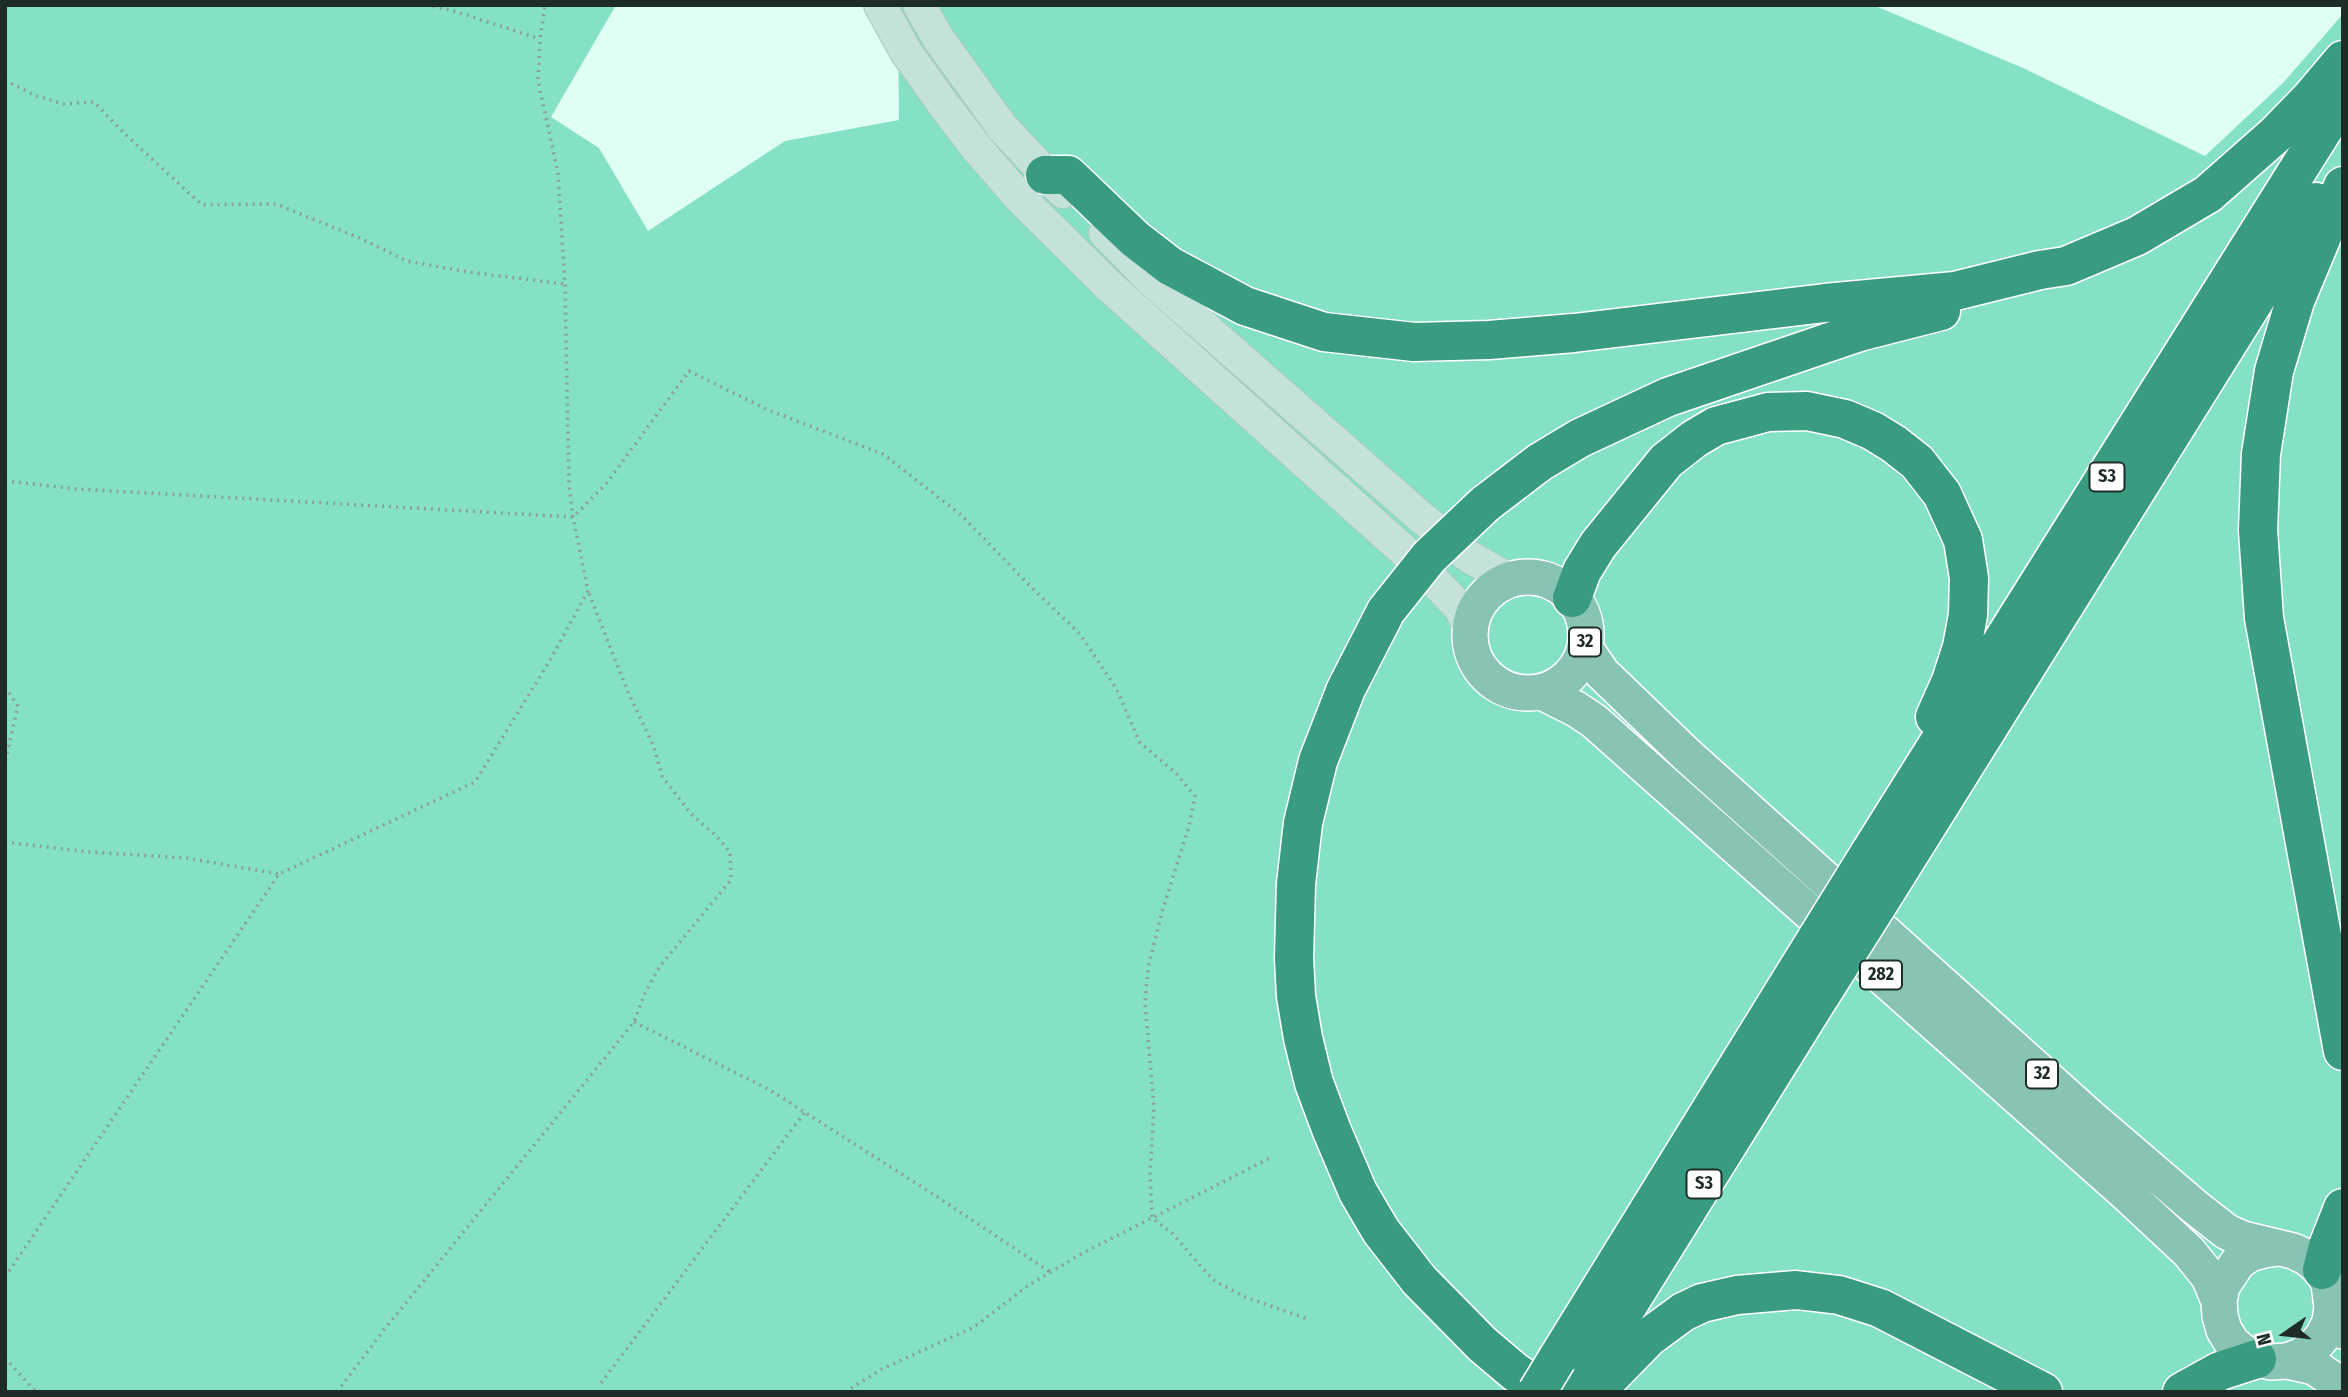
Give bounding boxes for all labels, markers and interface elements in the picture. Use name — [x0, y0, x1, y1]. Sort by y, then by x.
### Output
road number: S3 — [2090, 462, 2124, 491]
road number: 32 — [1569, 628, 1601, 656]
road number: 282 — [1860, 960, 1902, 990]
road number: 32 — [2026, 1059, 2058, 1088]
road number: S3 — [1686, 1170, 1722, 1198]
north arrow — [2250, 1299, 2320, 1369]
text: N — [2252, 1331, 2277, 1348]

